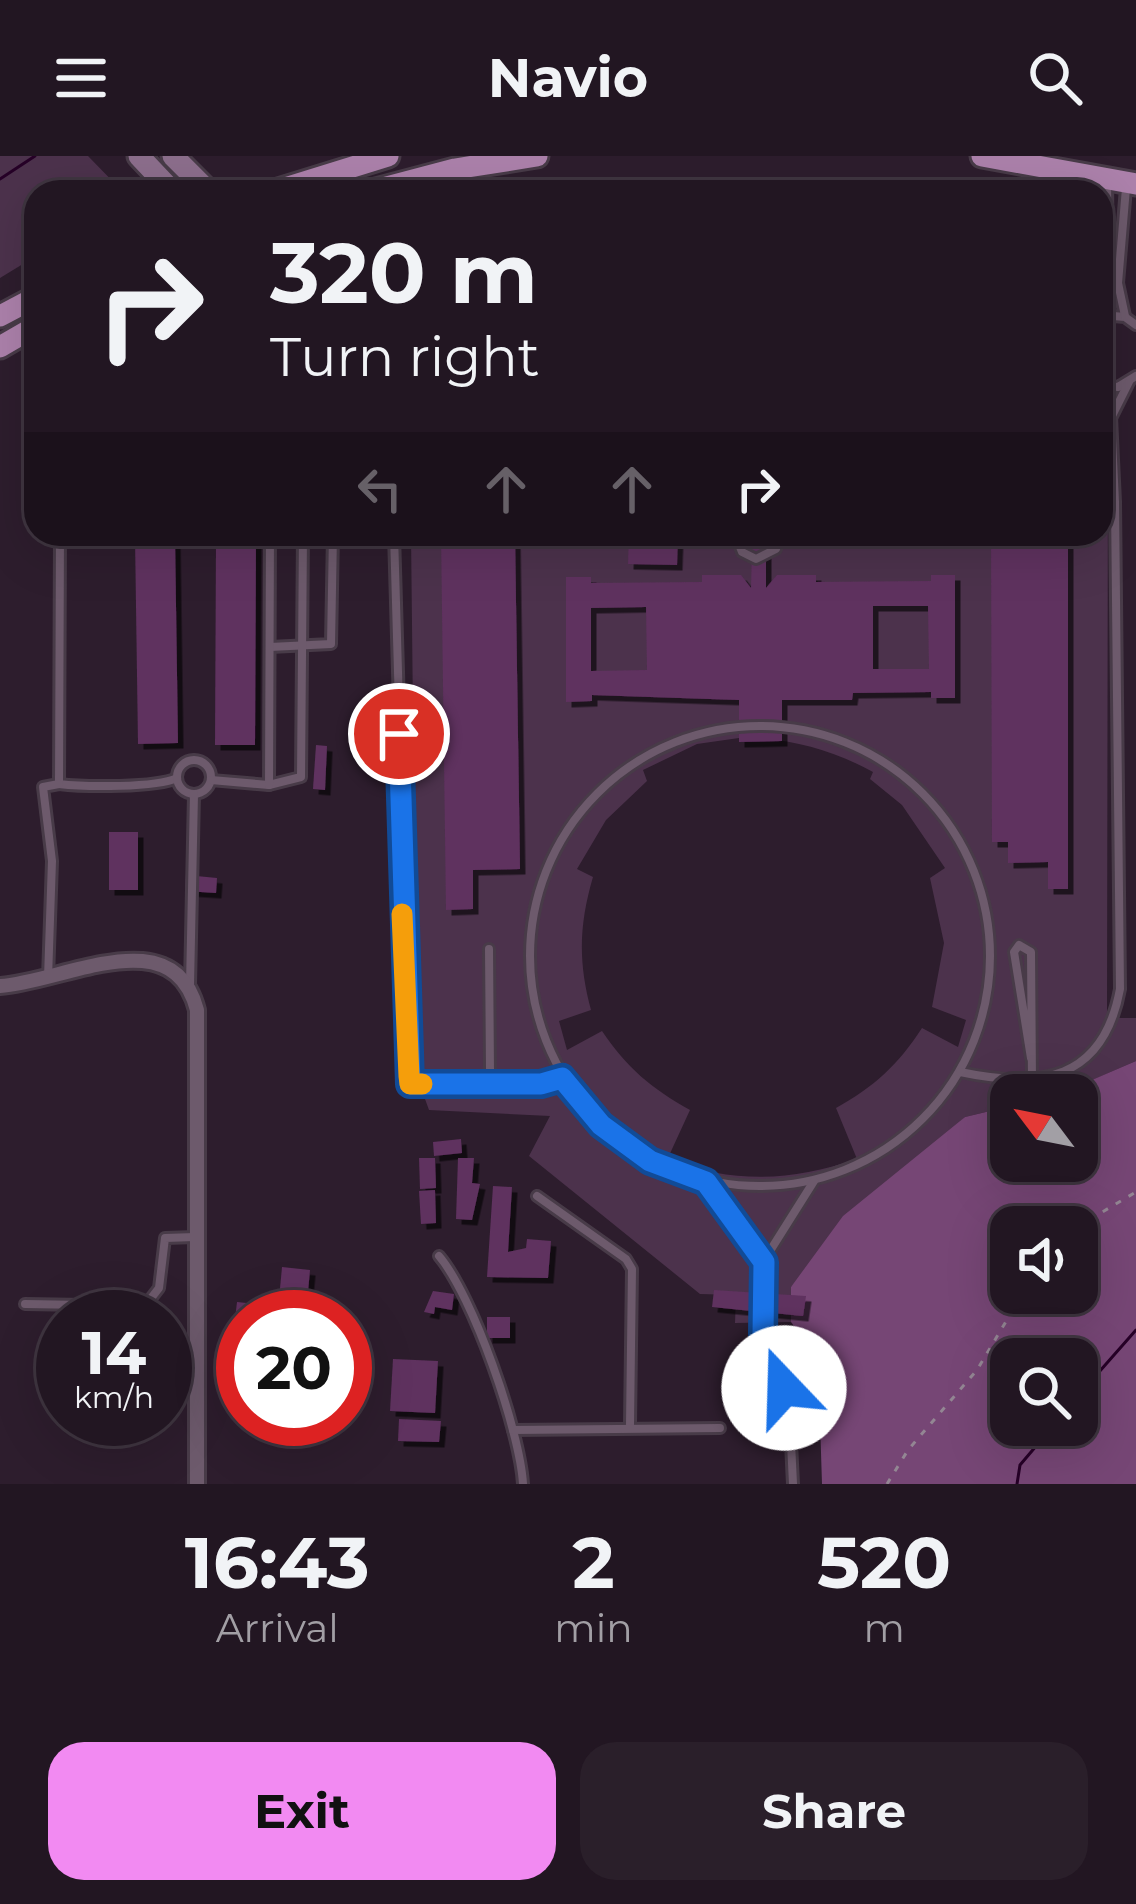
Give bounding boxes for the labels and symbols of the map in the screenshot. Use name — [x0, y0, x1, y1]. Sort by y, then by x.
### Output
pin — [348, 683, 450, 785]
north arrow — [990, 1074, 1098, 1182]
speed limit sign: 20 — [216, 1290, 372, 1446]
position arrow — [721, 1325, 847, 1451]

